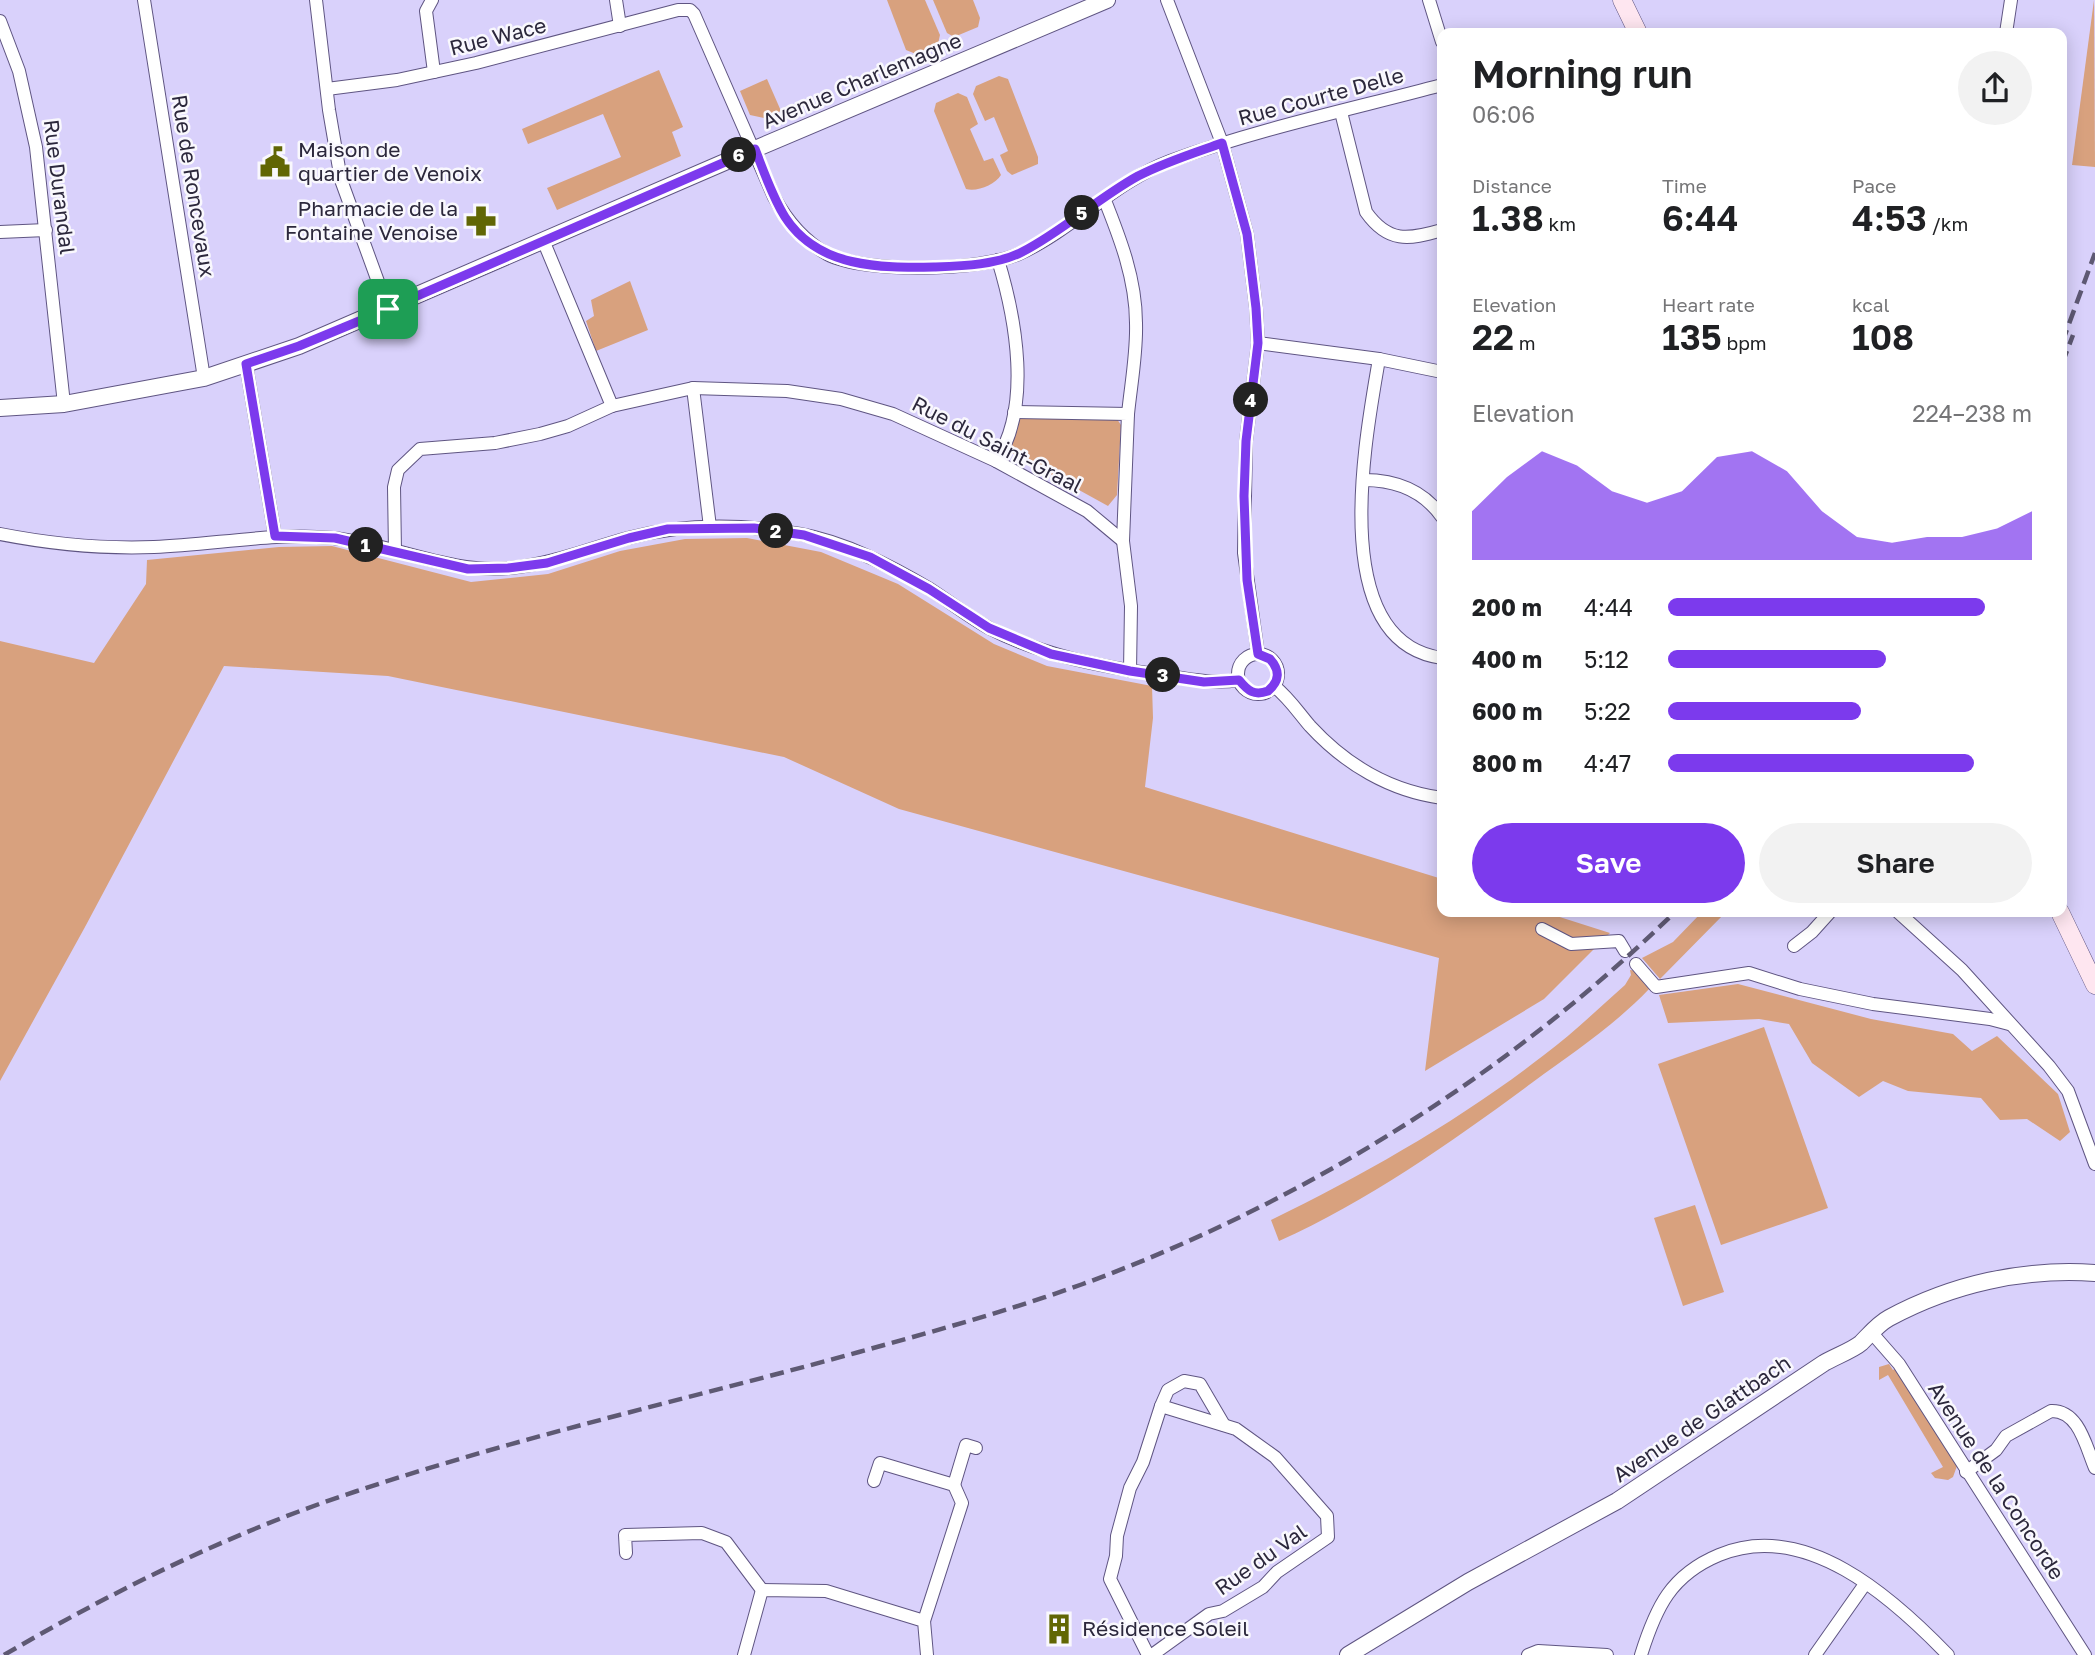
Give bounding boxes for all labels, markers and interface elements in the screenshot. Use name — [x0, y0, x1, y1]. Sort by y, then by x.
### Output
street label: Rue Wace — [447, 11, 549, 61]
street label: Avenue Charlemagne — [758, 26, 965, 134]
text: Morning run — [1472, 51, 1693, 96]
button: share — [1958, 51, 2032, 125]
street label: Rue Courte Delle — [1235, 61, 1406, 131]
street label: Rue de Roncevaux — [167, 93, 221, 279]
text: 06:06 — [1472, 100, 1535, 128]
street label: Rue Durandal — [39, 118, 81, 256]
place label: Maison de quartier de Venoix — [298, 136, 482, 186]
pin: 6 — [722, 138, 756, 172]
text: 6 — [732, 143, 745, 166]
public building icon: Maison de quartier de Venoix — [258, 145, 292, 179]
text: Distance — [1472, 174, 1552, 197]
text: Time — [1662, 174, 1707, 197]
text: Pace — [1852, 174, 1896, 197]
place label: Pharmacie de la Fontaine Venoise — [285, 195, 458, 245]
pin: 5 — [1064, 196, 1100, 230]
text: 1.38 — [1472, 197, 1544, 239]
text: 6:44 — [1662, 197, 1739, 239]
text: 4:53 — [1852, 197, 1927, 239]
text: 5 — [1076, 201, 1087, 224]
pharmacy icon: Pharmacie de la Fontaine Venoise — [464, 204, 498, 238]
text: km — [1544, 212, 1576, 235]
text: /km — [1927, 212, 1968, 235]
pin — [358, 279, 418, 339]
icon: arrive — [369, 290, 407, 328]
text: Elevation — [1472, 293, 1557, 316]
text: Heart rate — [1662, 293, 1755, 316]
text: kcal — [1852, 293, 1890, 316]
text: 22 — [1472, 316, 1514, 358]
text: 135 — [1662, 316, 1722, 358]
text: 108 — [1852, 316, 1914, 358]
text: m — [1514, 331, 1536, 354]
text: bpm — [1722, 331, 1767, 354]
pin: 4 — [1234, 382, 1268, 418]
text: 4 — [1245, 388, 1256, 411]
street label: Rue du Saint-Graal — [908, 390, 1087, 498]
text: Elevation — [1472, 399, 1574, 427]
text: 224–238 m — [1912, 399, 2032, 427]
pin: 2 — [758, 514, 794, 548]
text: 2 — [770, 519, 781, 542]
pin: 1 — [348, 528, 384, 562]
text: 1 — [361, 533, 370, 556]
text: 200 m — [1472, 593, 1542, 621]
text: 4:44 — [1584, 593, 1633, 621]
text: 400 m — [1472, 645, 1542, 673]
text: 5:12 — [1584, 645, 1629, 673]
pin: 3 — [1146, 658, 1180, 692]
text: 3 — [1157, 663, 1168, 686]
text: 600 m — [1472, 697, 1542, 725]
text: 5:22 — [1584, 697, 1631, 725]
text: 800 m — [1472, 749, 1543, 777]
text: 4:47 — [1584, 749, 1631, 777]
button: Save — [1472, 823, 1745, 903]
button: Share — [1759, 823, 2032, 903]
street label: Avenue de Glattbach — [1608, 1349, 1795, 1487]
street label: Avenue de la Concorde — [1923, 1377, 2071, 1584]
street label: Rue du Val — [1209, 1518, 1311, 1600]
building icon: Résidence Soleil — [1042, 1612, 1076, 1646]
place label: Résidence Soleil — [1082, 1615, 1249, 1641]

